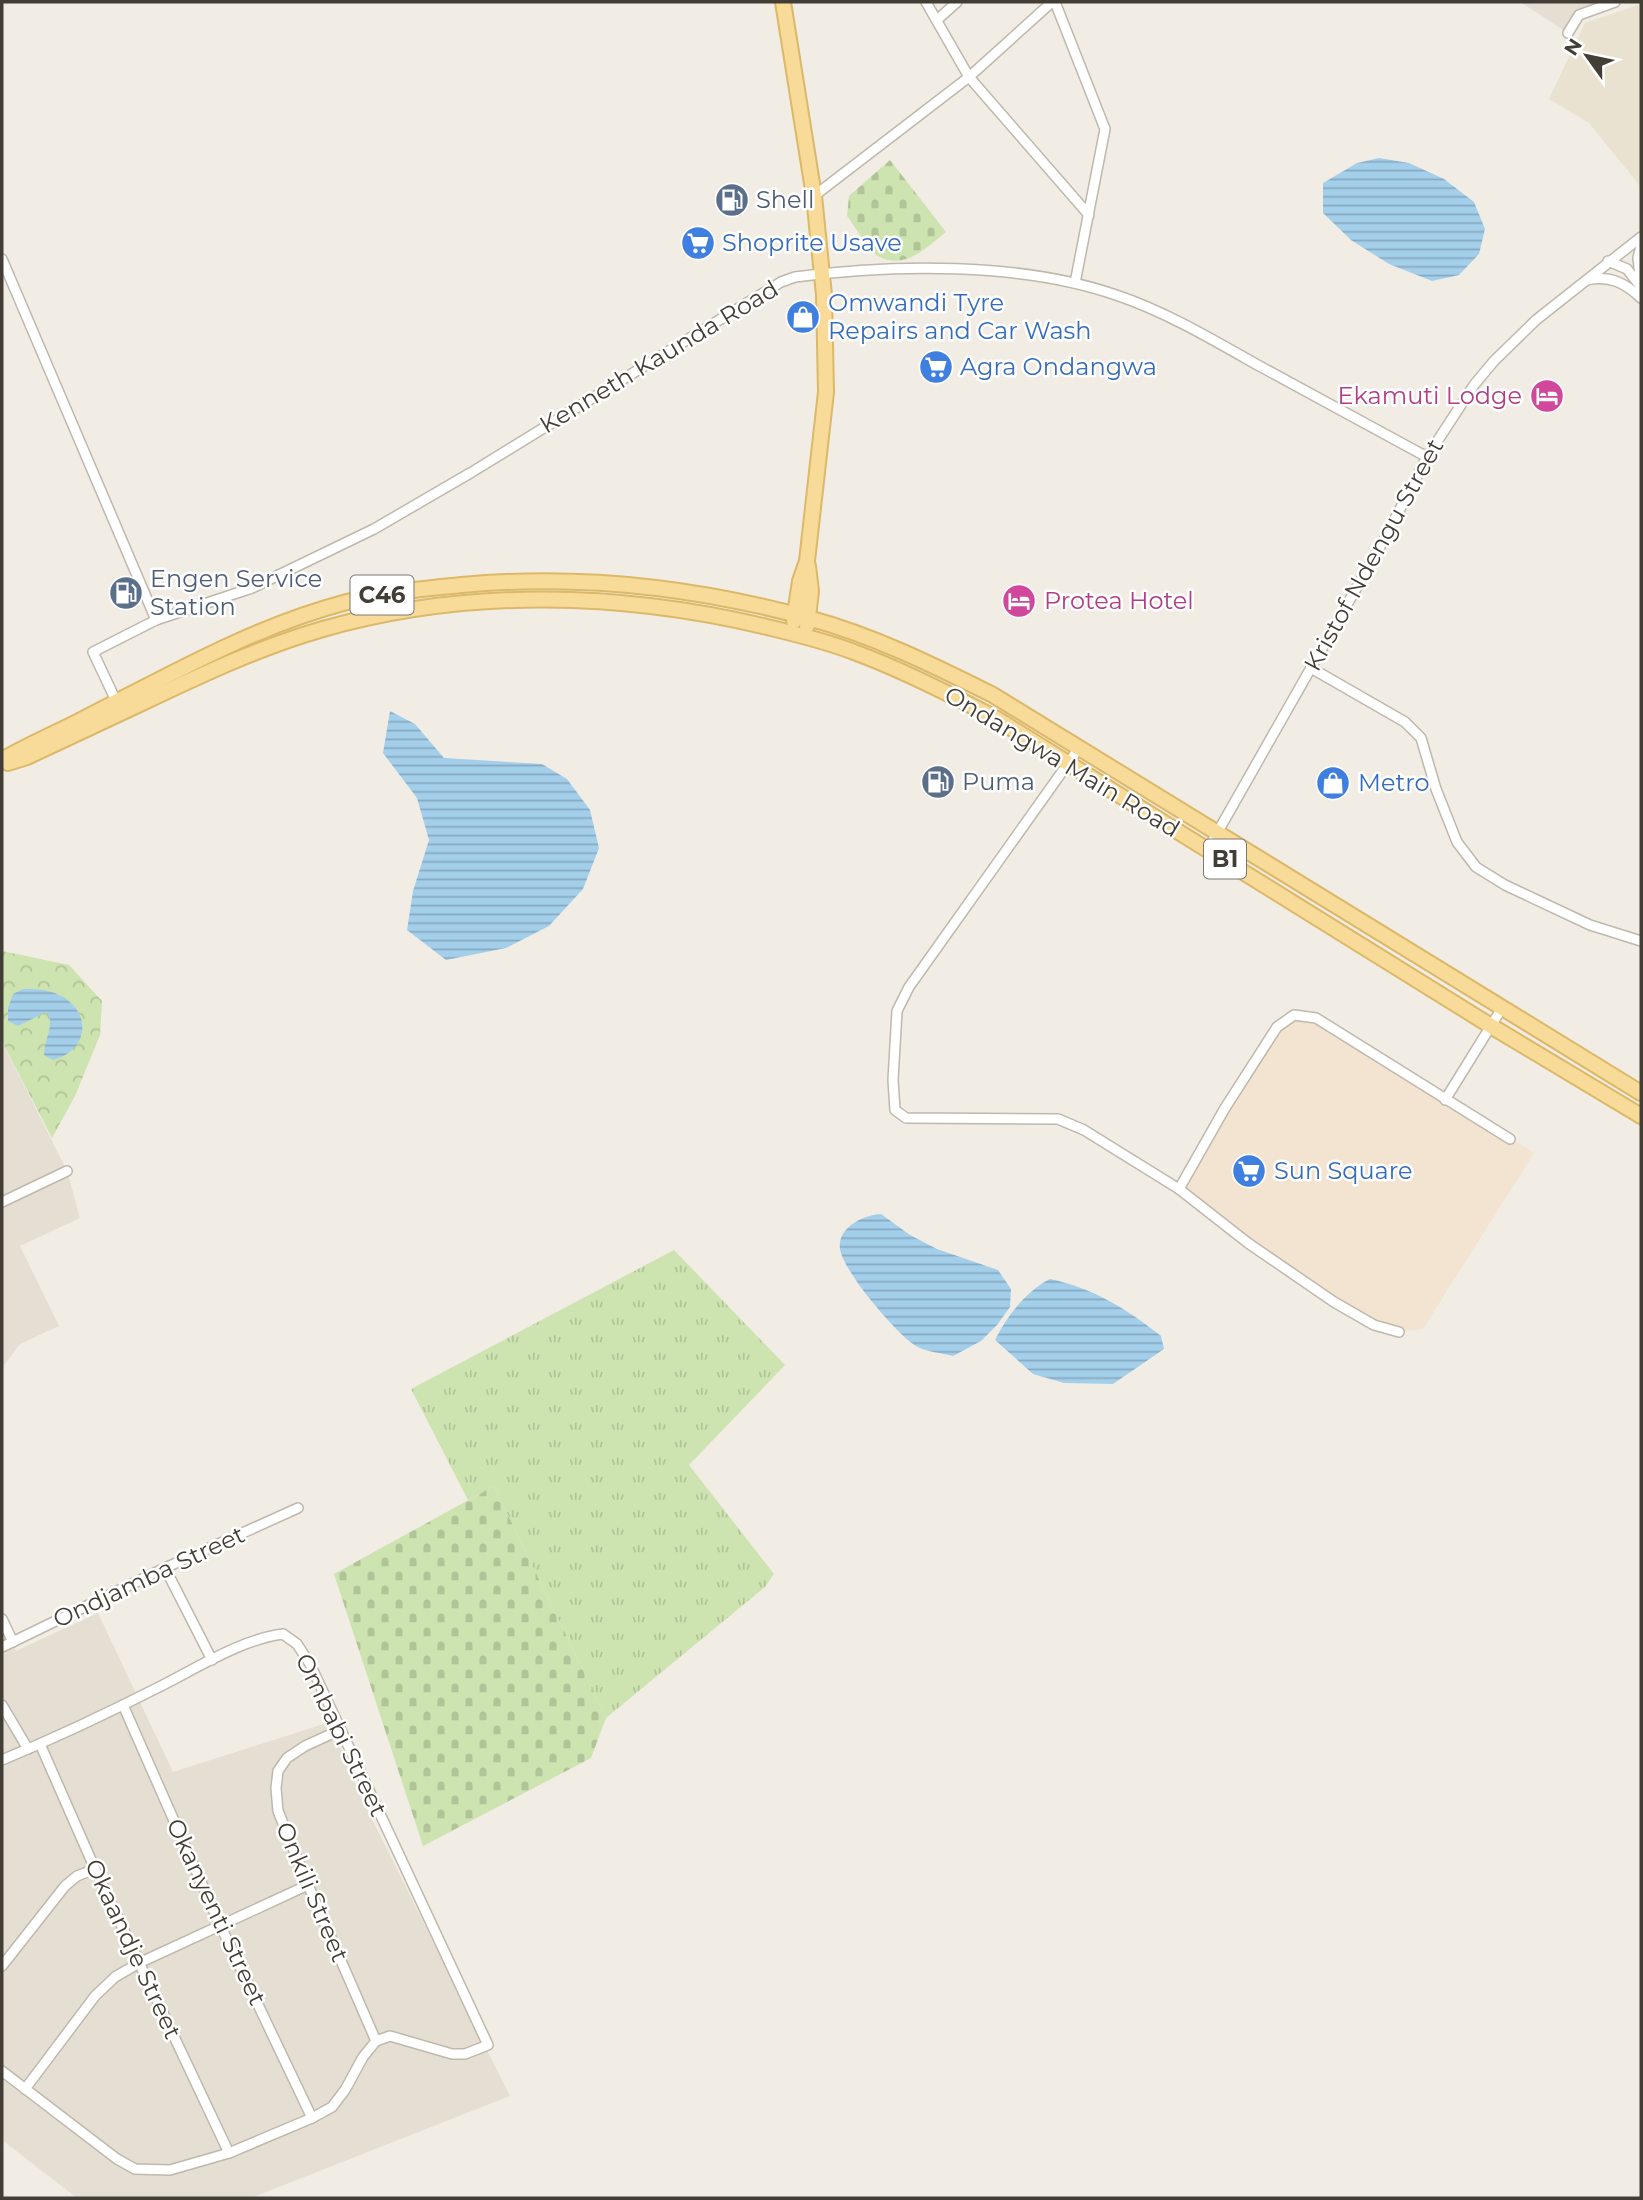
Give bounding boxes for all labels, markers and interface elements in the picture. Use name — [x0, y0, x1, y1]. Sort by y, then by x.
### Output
north arrow — [1552, 21, 1622, 91]
text: N — [1559, 34, 1587, 60]
fuel station icon: Shell — [713, 181, 751, 219]
place label: Shell — [756, 185, 814, 214]
supermarket icon: Shoprite Usave — [679, 224, 717, 262]
place label: Shoprite Usave — [722, 228, 902, 257]
street label: Kenneth Kaunda Road — [534, 274, 783, 439]
place label: Omwandi Tyre Repairs and Car Wash — [828, 288, 1092, 345]
shop icon: Omwandi Tyre Repairs and Car Wash — [784, 298, 822, 336]
supermarket icon: Agra Ondangwa — [917, 348, 955, 386]
place label: Agra Ondangwa — [960, 352, 1157, 381]
hotel icon: Ekamuti Lodge — [1528, 377, 1566, 415]
place label: Ekamuti Lodge — [1337, 381, 1522, 410]
street label: Kristof Ndengu Street — [1298, 433, 1450, 676]
place label: Engen Service Station — [150, 564, 322, 621]
fuel station icon: Engen Service Station — [107, 574, 145, 612]
road number: C46 — [350, 576, 414, 614]
hotel icon: Protea Hotel — [1000, 582, 1038, 620]
place label: Protea Hotel — [1044, 586, 1194, 615]
street label: Ondangwa Main Road — [939, 680, 1185, 843]
fuel station icon: Puma — [919, 763, 957, 801]
shop icon: Metro — [1314, 764, 1352, 802]
place label: Puma — [962, 767, 1035, 796]
place label: Metro — [1358, 768, 1430, 797]
road number: B1 — [1204, 839, 1246, 878]
supermarket icon: Sun Square — [1230, 1152, 1268, 1190]
place label: Sun Square — [1274, 1156, 1413, 1185]
street label: Ondjamba Street — [48, 1519, 249, 1634]
street label: Ombabi Street — [290, 1649, 394, 1821]
street label: Okanyenti Street — [161, 1814, 273, 2010]
street label: Onkili Street — [270, 1818, 355, 1966]
street label: Okaandje Street — [79, 1854, 188, 2044]

